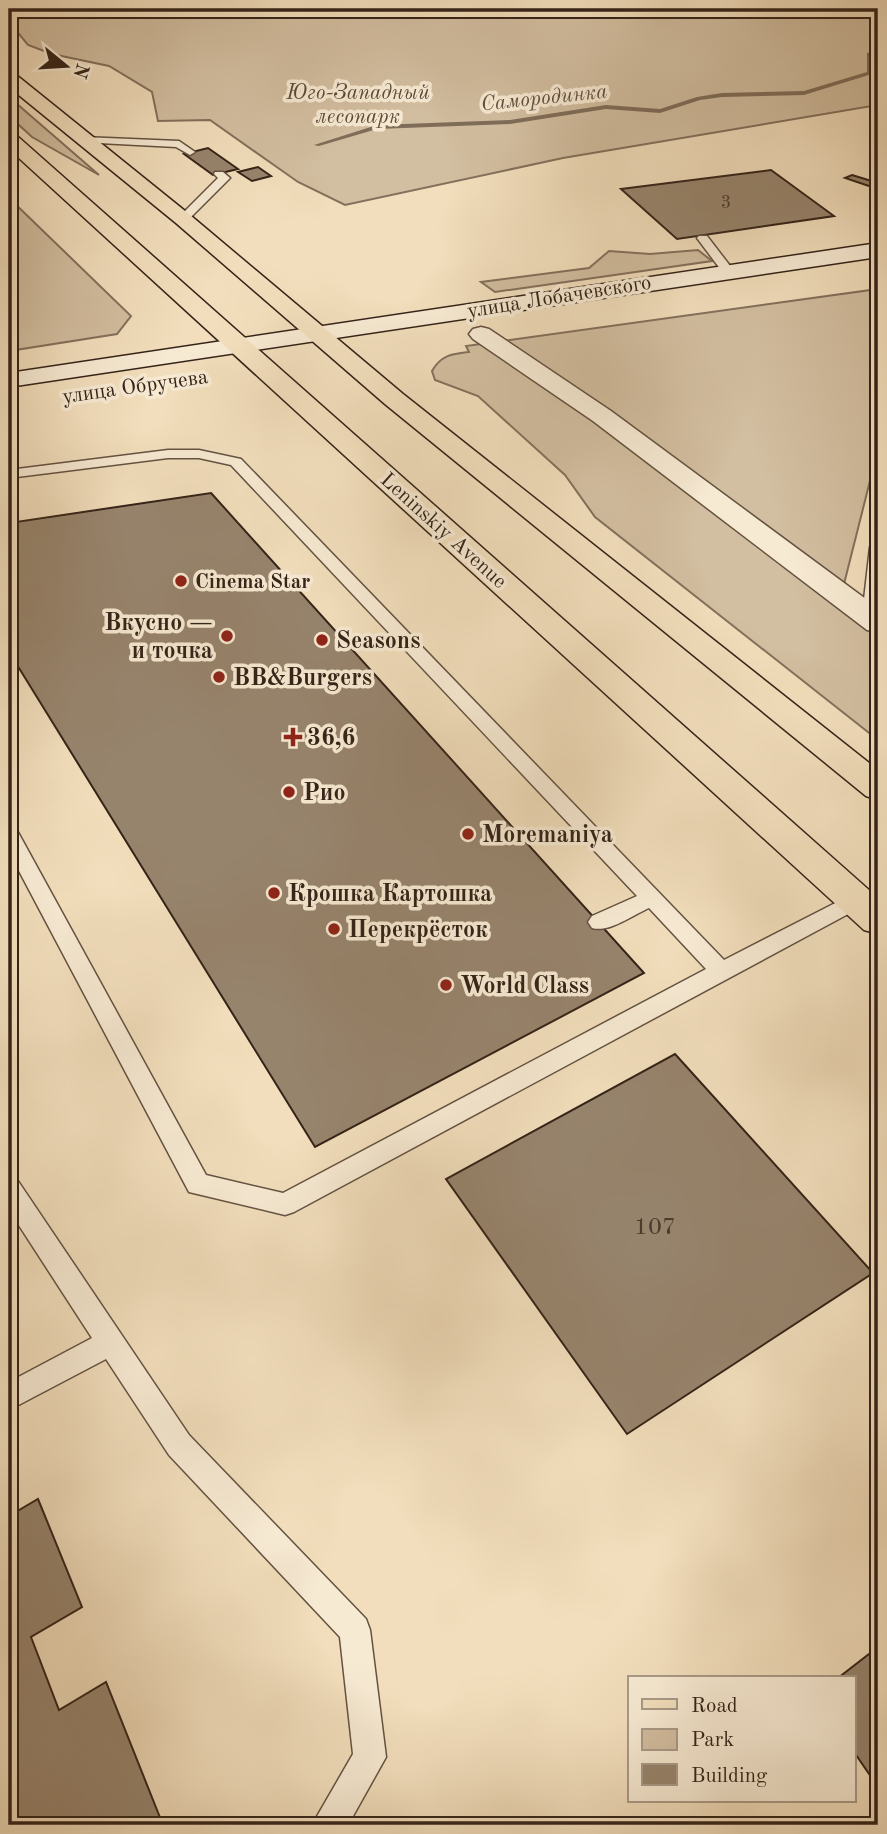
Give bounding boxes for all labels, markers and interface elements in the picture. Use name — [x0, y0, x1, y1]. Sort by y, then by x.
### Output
north arrow — [32, 32, 102, 102]
text: N — [68, 61, 91, 81]
water label: Самородинка — [480, 81, 609, 116]
park label: Юго-Западный лесопарк — [285, 82, 430, 128]
house number: 3 — [721, 194, 731, 212]
street label: улица Лобачевского — [466, 273, 653, 322]
street label: улица Обручева — [61, 367, 209, 408]
street label: Leninskiy Avenue — [376, 469, 510, 593]
place label: Cinema Star — [195, 572, 310, 593]
marker: Cinema Star — [173, 573, 189, 589]
place label: Вкусно — и точка — [104, 612, 213, 664]
marker: Вкусно — и точка — [219, 628, 235, 644]
place label: Seasons — [336, 630, 420, 654]
marker: Seasons — [314, 632, 330, 648]
place label: BB&Burgers — [233, 667, 372, 691]
marker: BB&Burgers — [211, 669, 227, 685]
place label: 36,6 — [307, 727, 355, 751]
marker: 36,6 — [285, 729, 301, 745]
place label: Рио — [303, 782, 346, 806]
marker: Рио — [281, 784, 297, 800]
place label: Moremaniya — [482, 824, 613, 848]
marker: Moremaniya — [460, 826, 476, 842]
place label: Крошка Картошка — [288, 883, 492, 907]
marker: Крошка Картошка — [266, 885, 282, 901]
place label: Перекрёсток — [348, 919, 488, 943]
marker: Перекрёсток — [326, 921, 342, 937]
place label: World Class — [460, 975, 589, 999]
marker: World Class — [438, 977, 454, 993]
house number: 107 — [634, 1216, 676, 1240]
legend — [628, 1676, 856, 1802]
text: Road — [691, 1696, 738, 1717]
text: Park — [691, 1730, 734, 1751]
text: Building — [691, 1766, 768, 1787]

